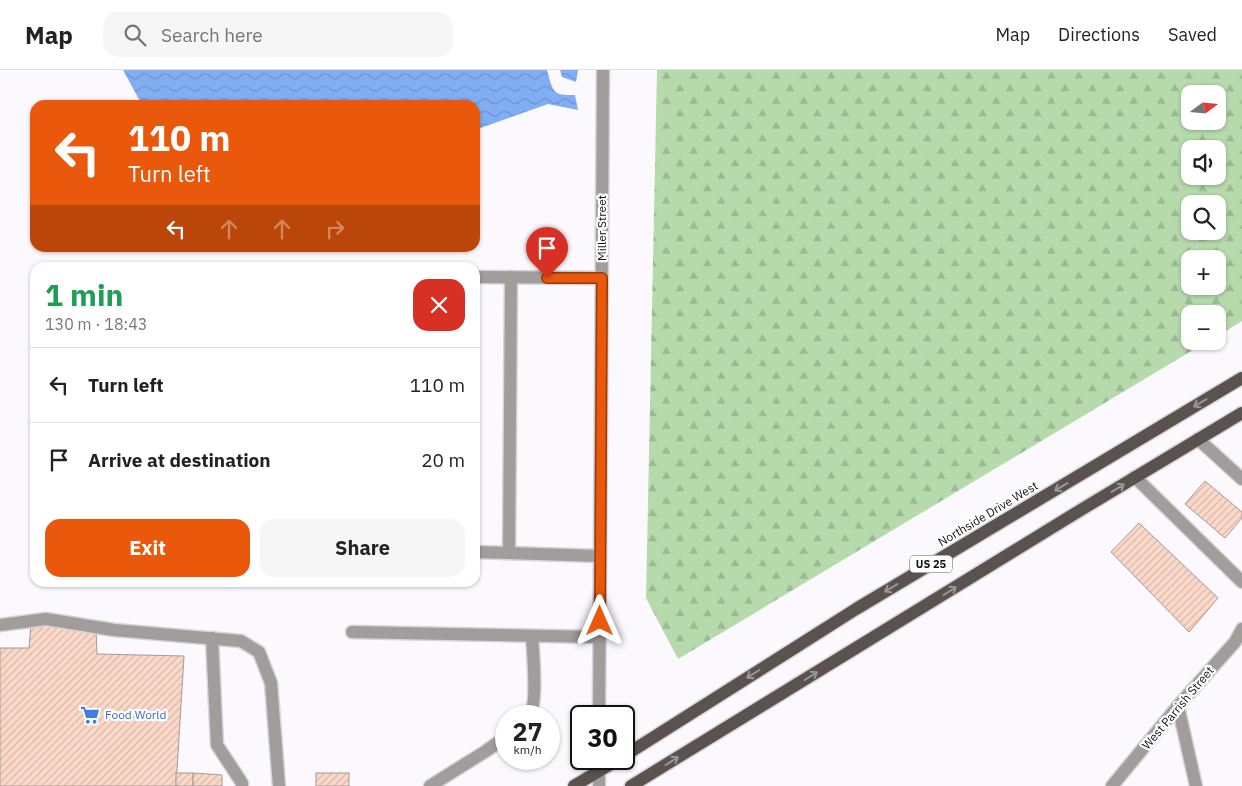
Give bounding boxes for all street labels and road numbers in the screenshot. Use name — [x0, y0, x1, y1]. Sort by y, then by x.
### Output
street label: Miller Street — [594, 195, 609, 261]
street label: Northside Drive West — [935, 478, 1040, 549]
road number: US 25 — [910, 556, 952, 572]
street label: West Parrish Street — [1139, 663, 1217, 752]

